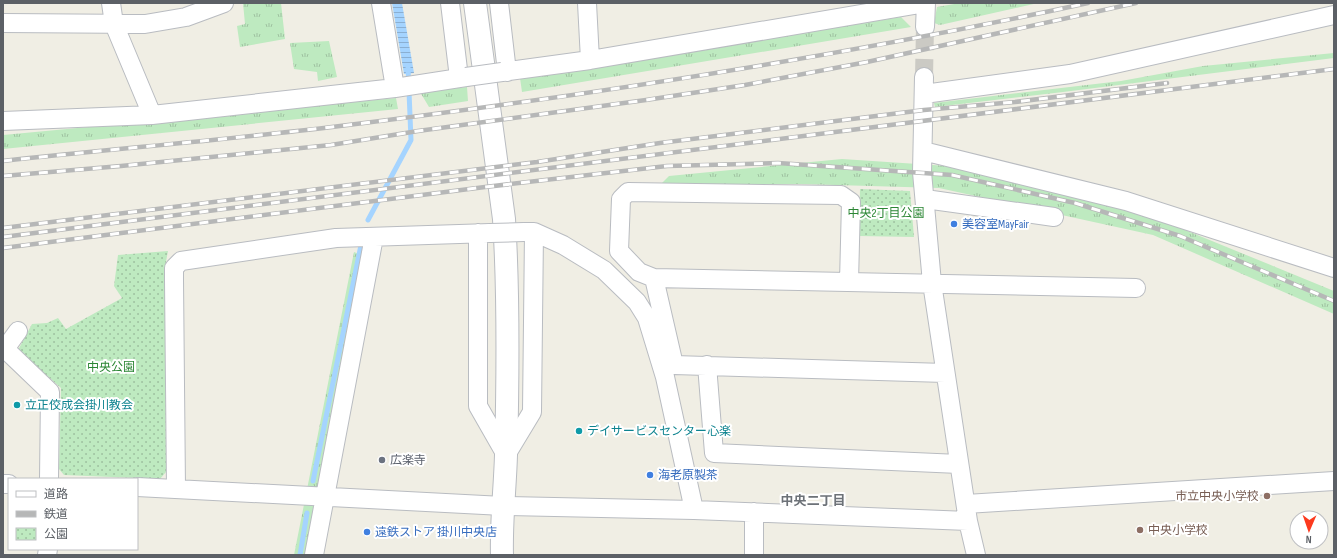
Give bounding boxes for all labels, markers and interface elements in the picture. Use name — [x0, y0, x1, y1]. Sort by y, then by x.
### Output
park label: 中央2丁目公園 — [848, 206, 924, 221]
place label: 美容室MayFair — [962, 217, 1029, 232]
marker: 美容室MayFair — [949, 219, 959, 229]
park label: 中央公園 — [87, 360, 135, 375]
place label: 立正佼成会掛川教会 — [25, 398, 133, 413]
marker: 立正佼成会掛川教会 — [12, 400, 22, 410]
place label: デイサービスセンター心楽 — [587, 424, 731, 439]
marker: デイサービスセンター心楽 — [574, 426, 584, 436]
place label: 広楽寺 — [390, 453, 426, 468]
marker: 広楽寺 — [377, 455, 387, 465]
place label: 海老原製茶 — [658, 468, 718, 483]
marker: 海老原製茶 — [645, 470, 655, 480]
legend — [8, 478, 138, 550]
text: 道路 — [44, 487, 68, 502]
place label: 市立中央小学校 — [1175, 489, 1259, 504]
marker: 市立中央小学校 — [1262, 491, 1272, 501]
district label: 中央二丁目 — [780, 493, 846, 509]
text: 鉄道 — [44, 507, 68, 522]
north arrow — [1289, 510, 1329, 550]
place label: 中央小学校 — [1148, 523, 1208, 538]
place label: 遠鉄ストア 掛川中央店 — [375, 525, 497, 540]
marker: 中央小学校 — [1135, 525, 1145, 535]
text: 公園 — [44, 527, 68, 542]
marker: 遠鉄ストア 掛川中央店 — [362, 527, 372, 537]
text: N — [1305, 533, 1312, 546]

